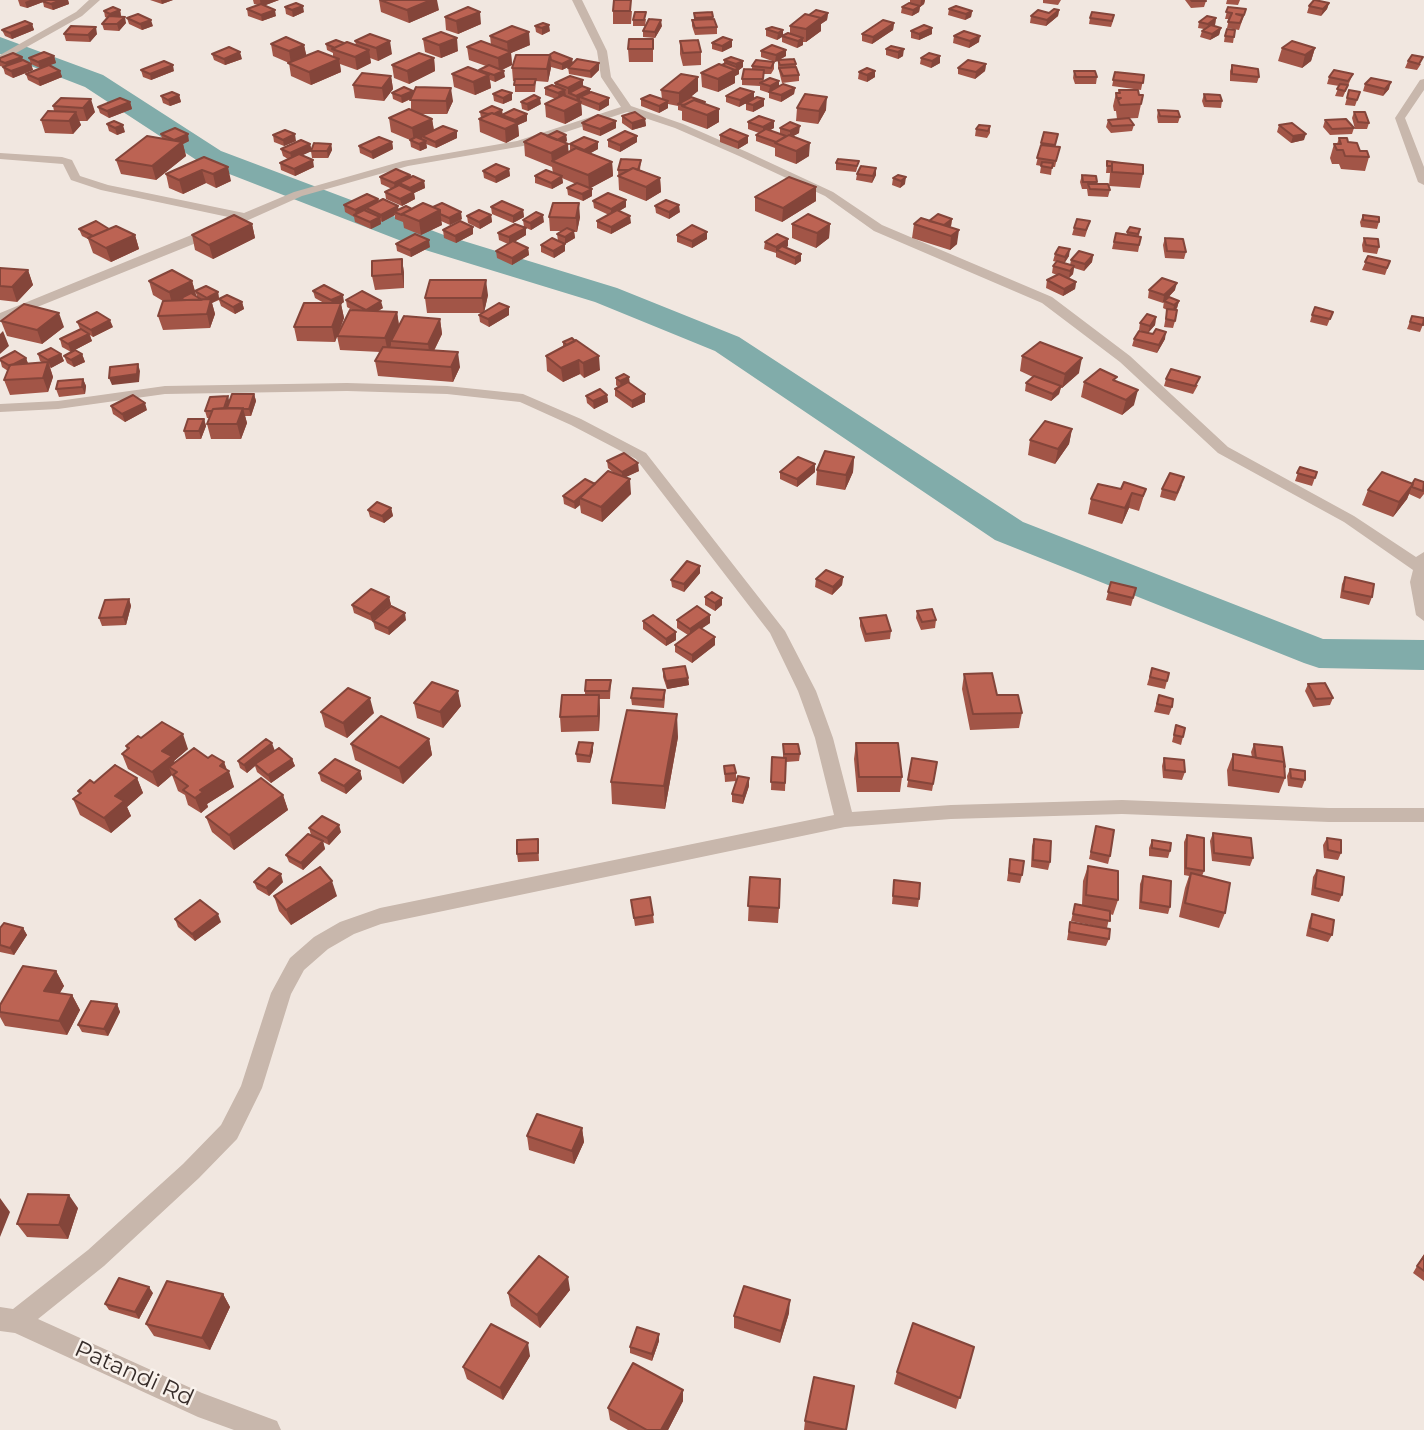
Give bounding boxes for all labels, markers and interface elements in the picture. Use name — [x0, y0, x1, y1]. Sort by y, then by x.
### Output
street label: Patandi Rd — [70, 1335, 198, 1413]

